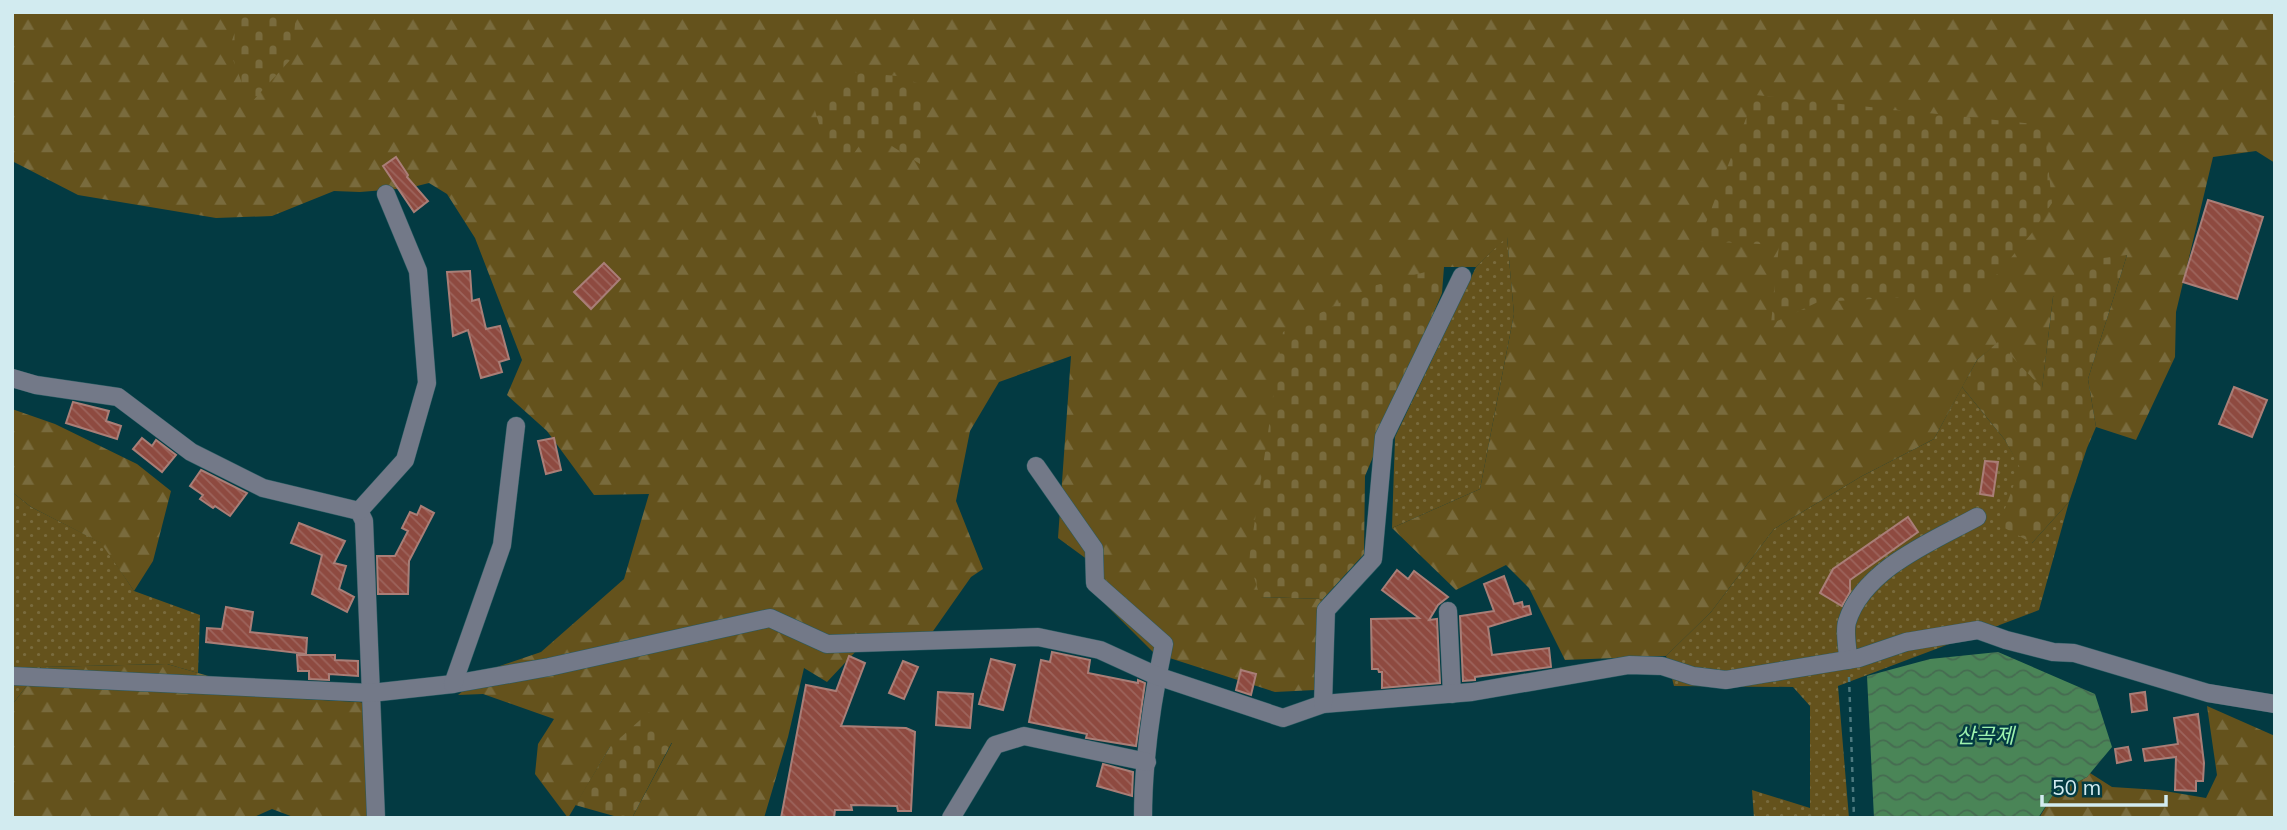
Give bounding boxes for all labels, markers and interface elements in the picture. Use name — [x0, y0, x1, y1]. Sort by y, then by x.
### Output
water label: 산곡제 — [1956, 722, 2017, 748]
scale bar — [2042, 764, 2166, 808]
text: 50 m — [2052, 774, 2101, 800]

